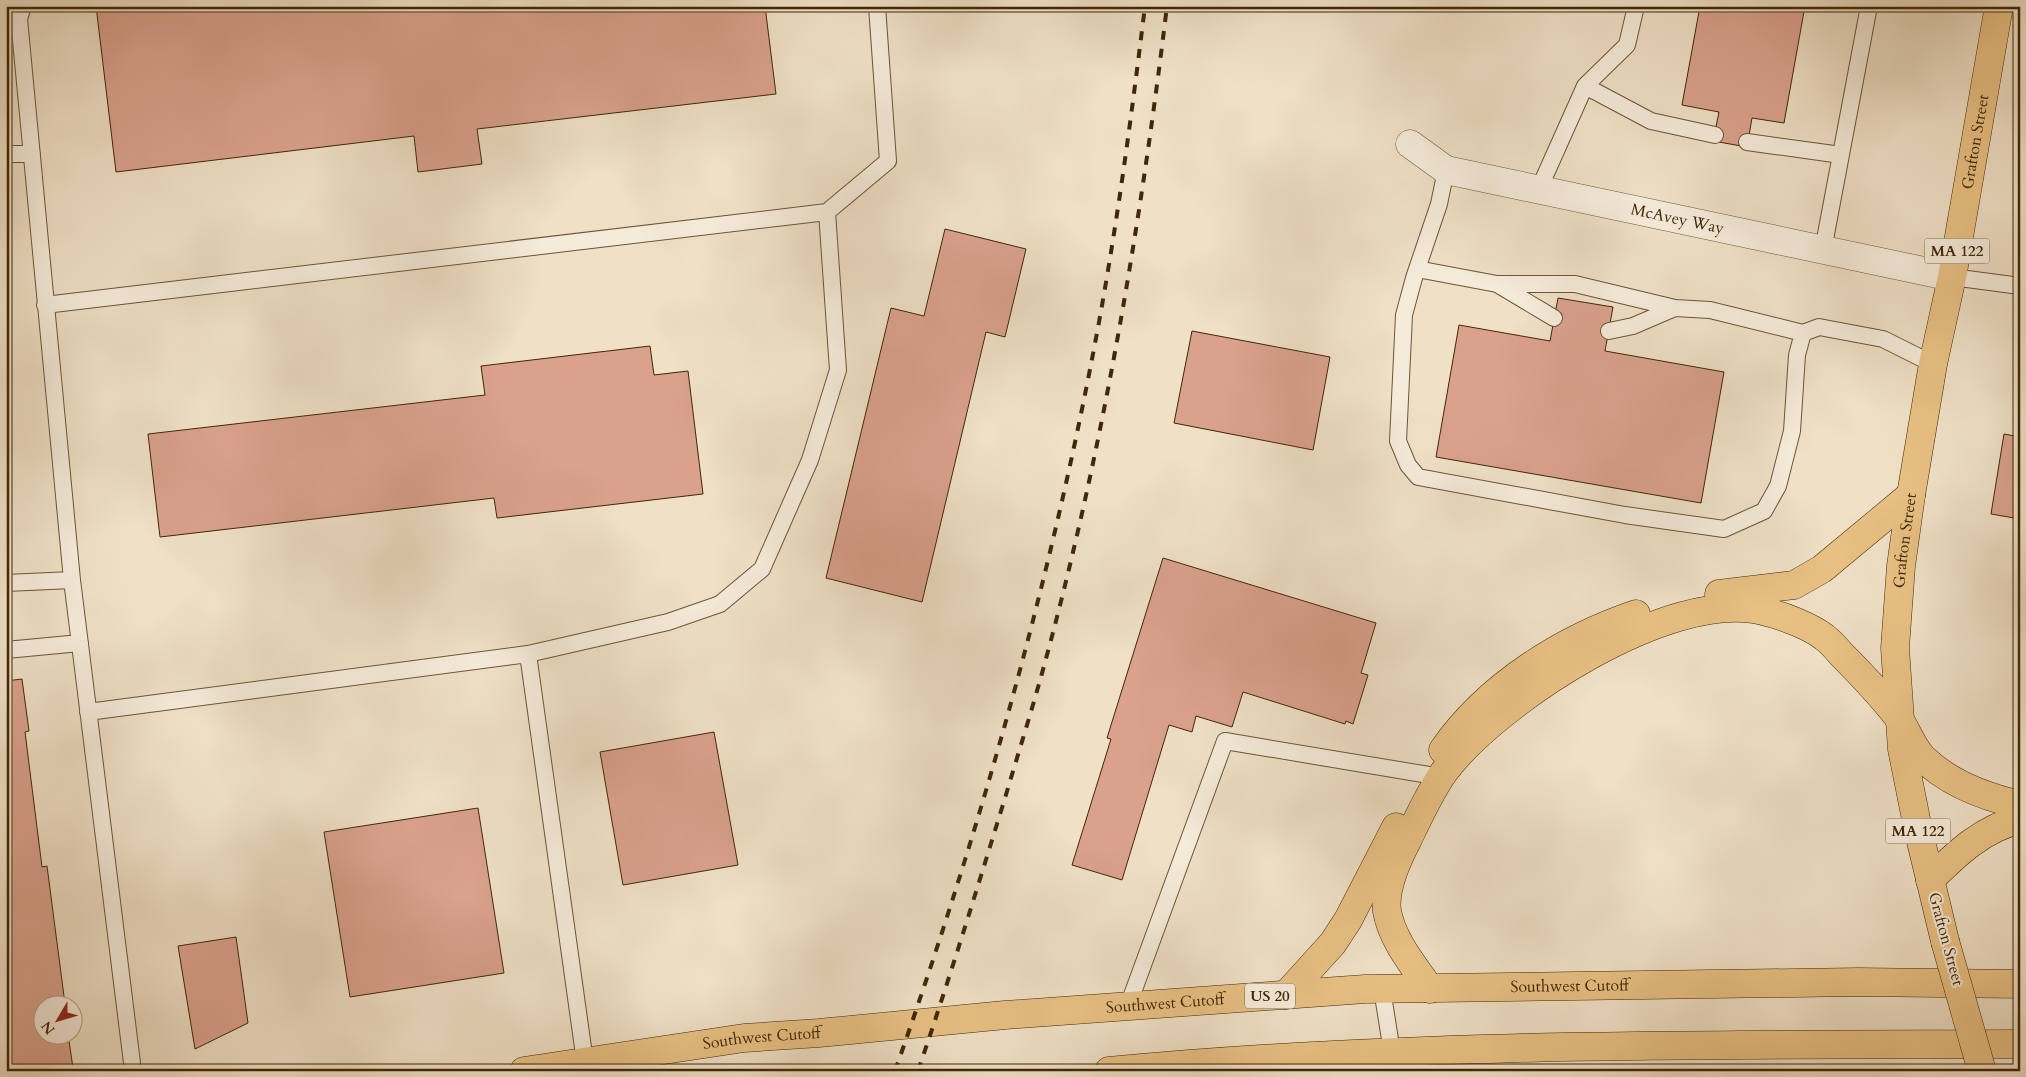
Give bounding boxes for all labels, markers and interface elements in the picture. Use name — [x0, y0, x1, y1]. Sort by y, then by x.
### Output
street label: Grafton Street — [1956, 93, 1994, 191]
street label: McAvey Way — [1629, 198, 1727, 240]
road number: MA 122 — [1924, 238, 1990, 264]
street label: Grafton Street — [1888, 491, 1922, 589]
road number: MA 122 — [1886, 818, 1950, 844]
street label: Grafton Street — [1923, 890, 1969, 988]
street label: Southwest Cutoff — [1510, 974, 1631, 998]
road number: US 20 — [1245, 984, 1295, 1008]
street label: Southwest Cutoff — [1105, 988, 1227, 1019]
north arrow — [32, 994, 82, 1044]
text: N — [37, 1017, 59, 1038]
street label: Southwest Cutoff — [701, 1022, 824, 1055]

